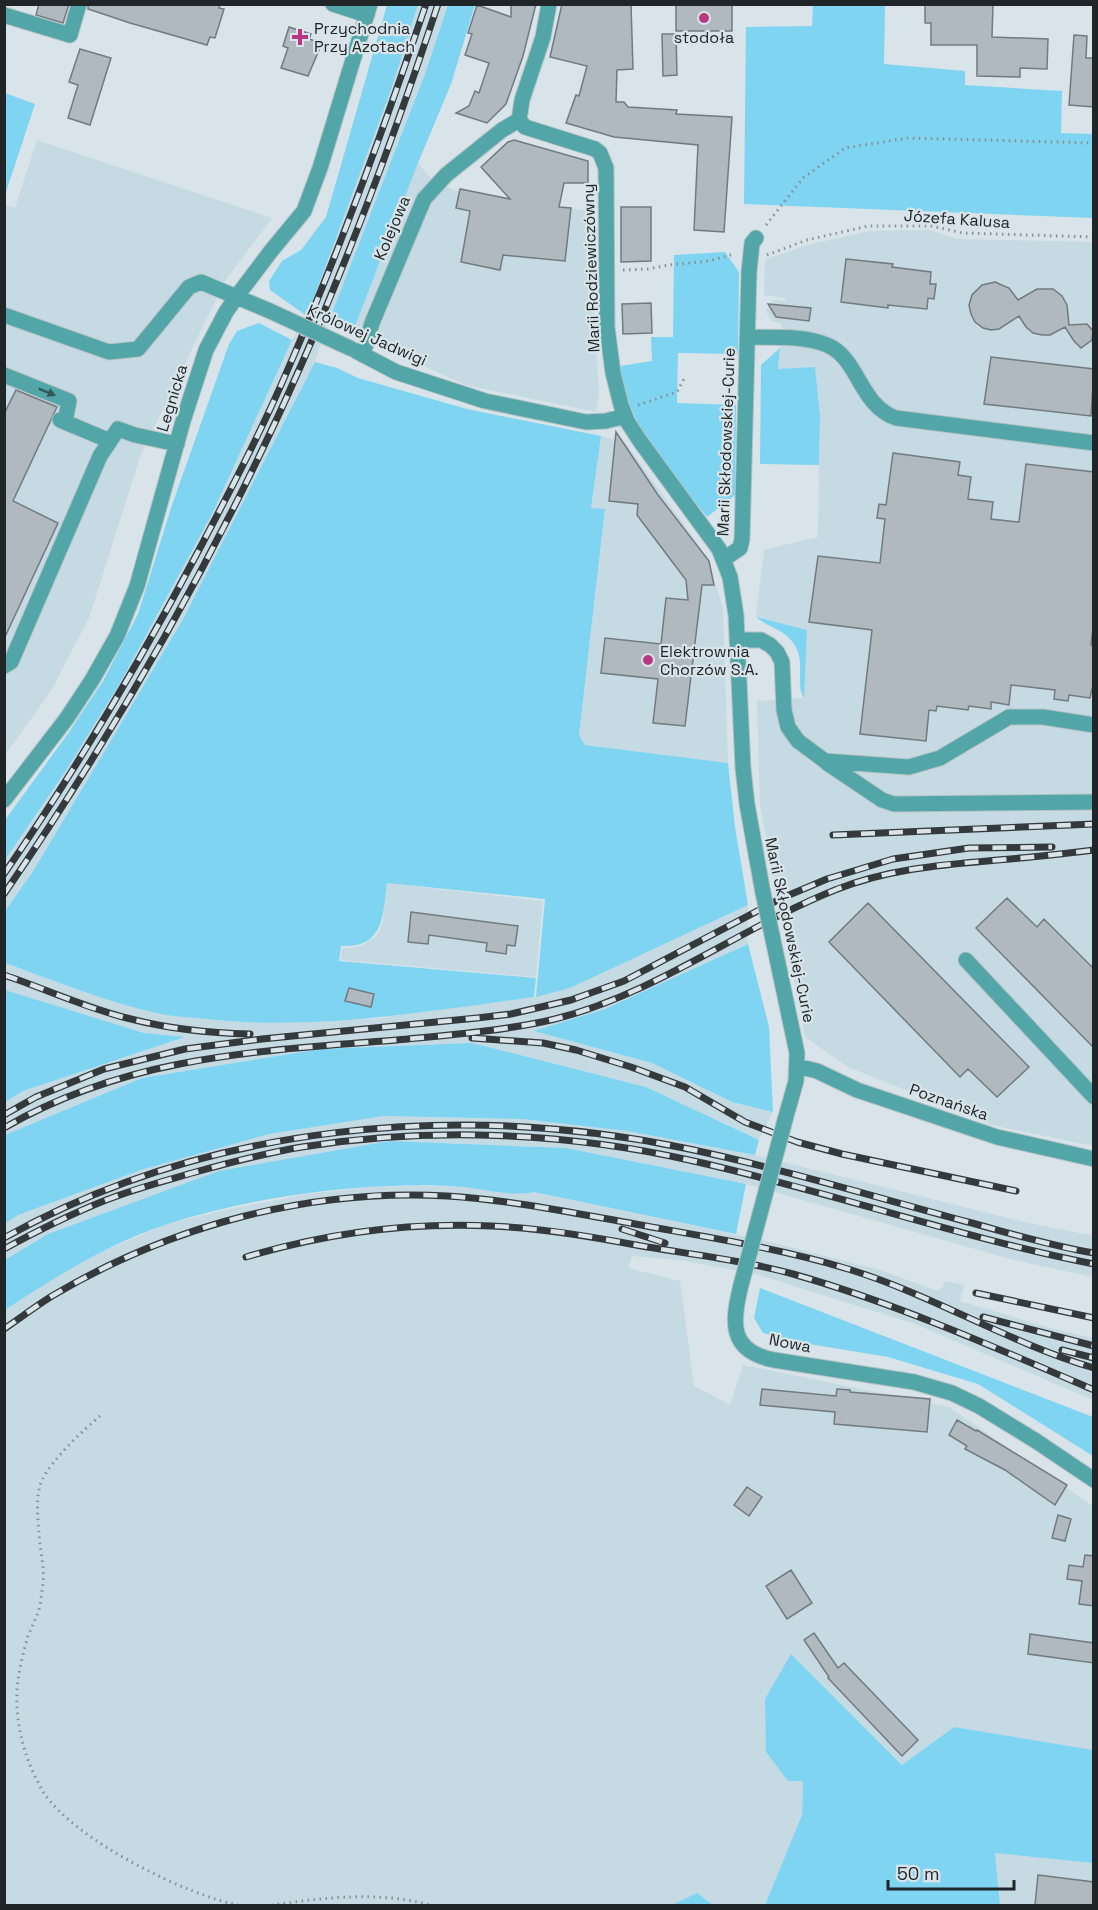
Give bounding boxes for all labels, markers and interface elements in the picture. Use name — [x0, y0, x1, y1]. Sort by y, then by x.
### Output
marker: stodoła — [697, 11, 711, 25]
place label: Przychodnia Przy Azotach — [314, 18, 415, 57]
place label: stodoła — [674, 27, 734, 48]
marker: Przychodnia Przy Azotach — [291, 28, 309, 46]
street label: Marii Rodziewiczówny — [578, 183, 604, 353]
street label: Kolejowa — [369, 192, 415, 264]
street label: Józefa Kalusa — [903, 205, 1011, 233]
street label: Królowej Jadwigi — [304, 299, 430, 371]
street label: Marii Skłodowskiej-Curie — [712, 347, 740, 537]
street label: Legnicka — [152, 362, 192, 434]
one-way arrow — [38, 388, 56, 397]
place label: Elektrownia Chorzów S.A. — [660, 641, 759, 680]
marker: Elektrownia Chorzów S.A. — [641, 653, 655, 667]
street label: Marii Skłodowskiej-Curie — [760, 835, 820, 1025]
street label: Poznańska — [907, 1079, 991, 1125]
street label: Nowa — [767, 1329, 813, 1357]
scale bar — [888, 1853, 1014, 1891]
text: 50 m — [897, 1862, 939, 1885]

